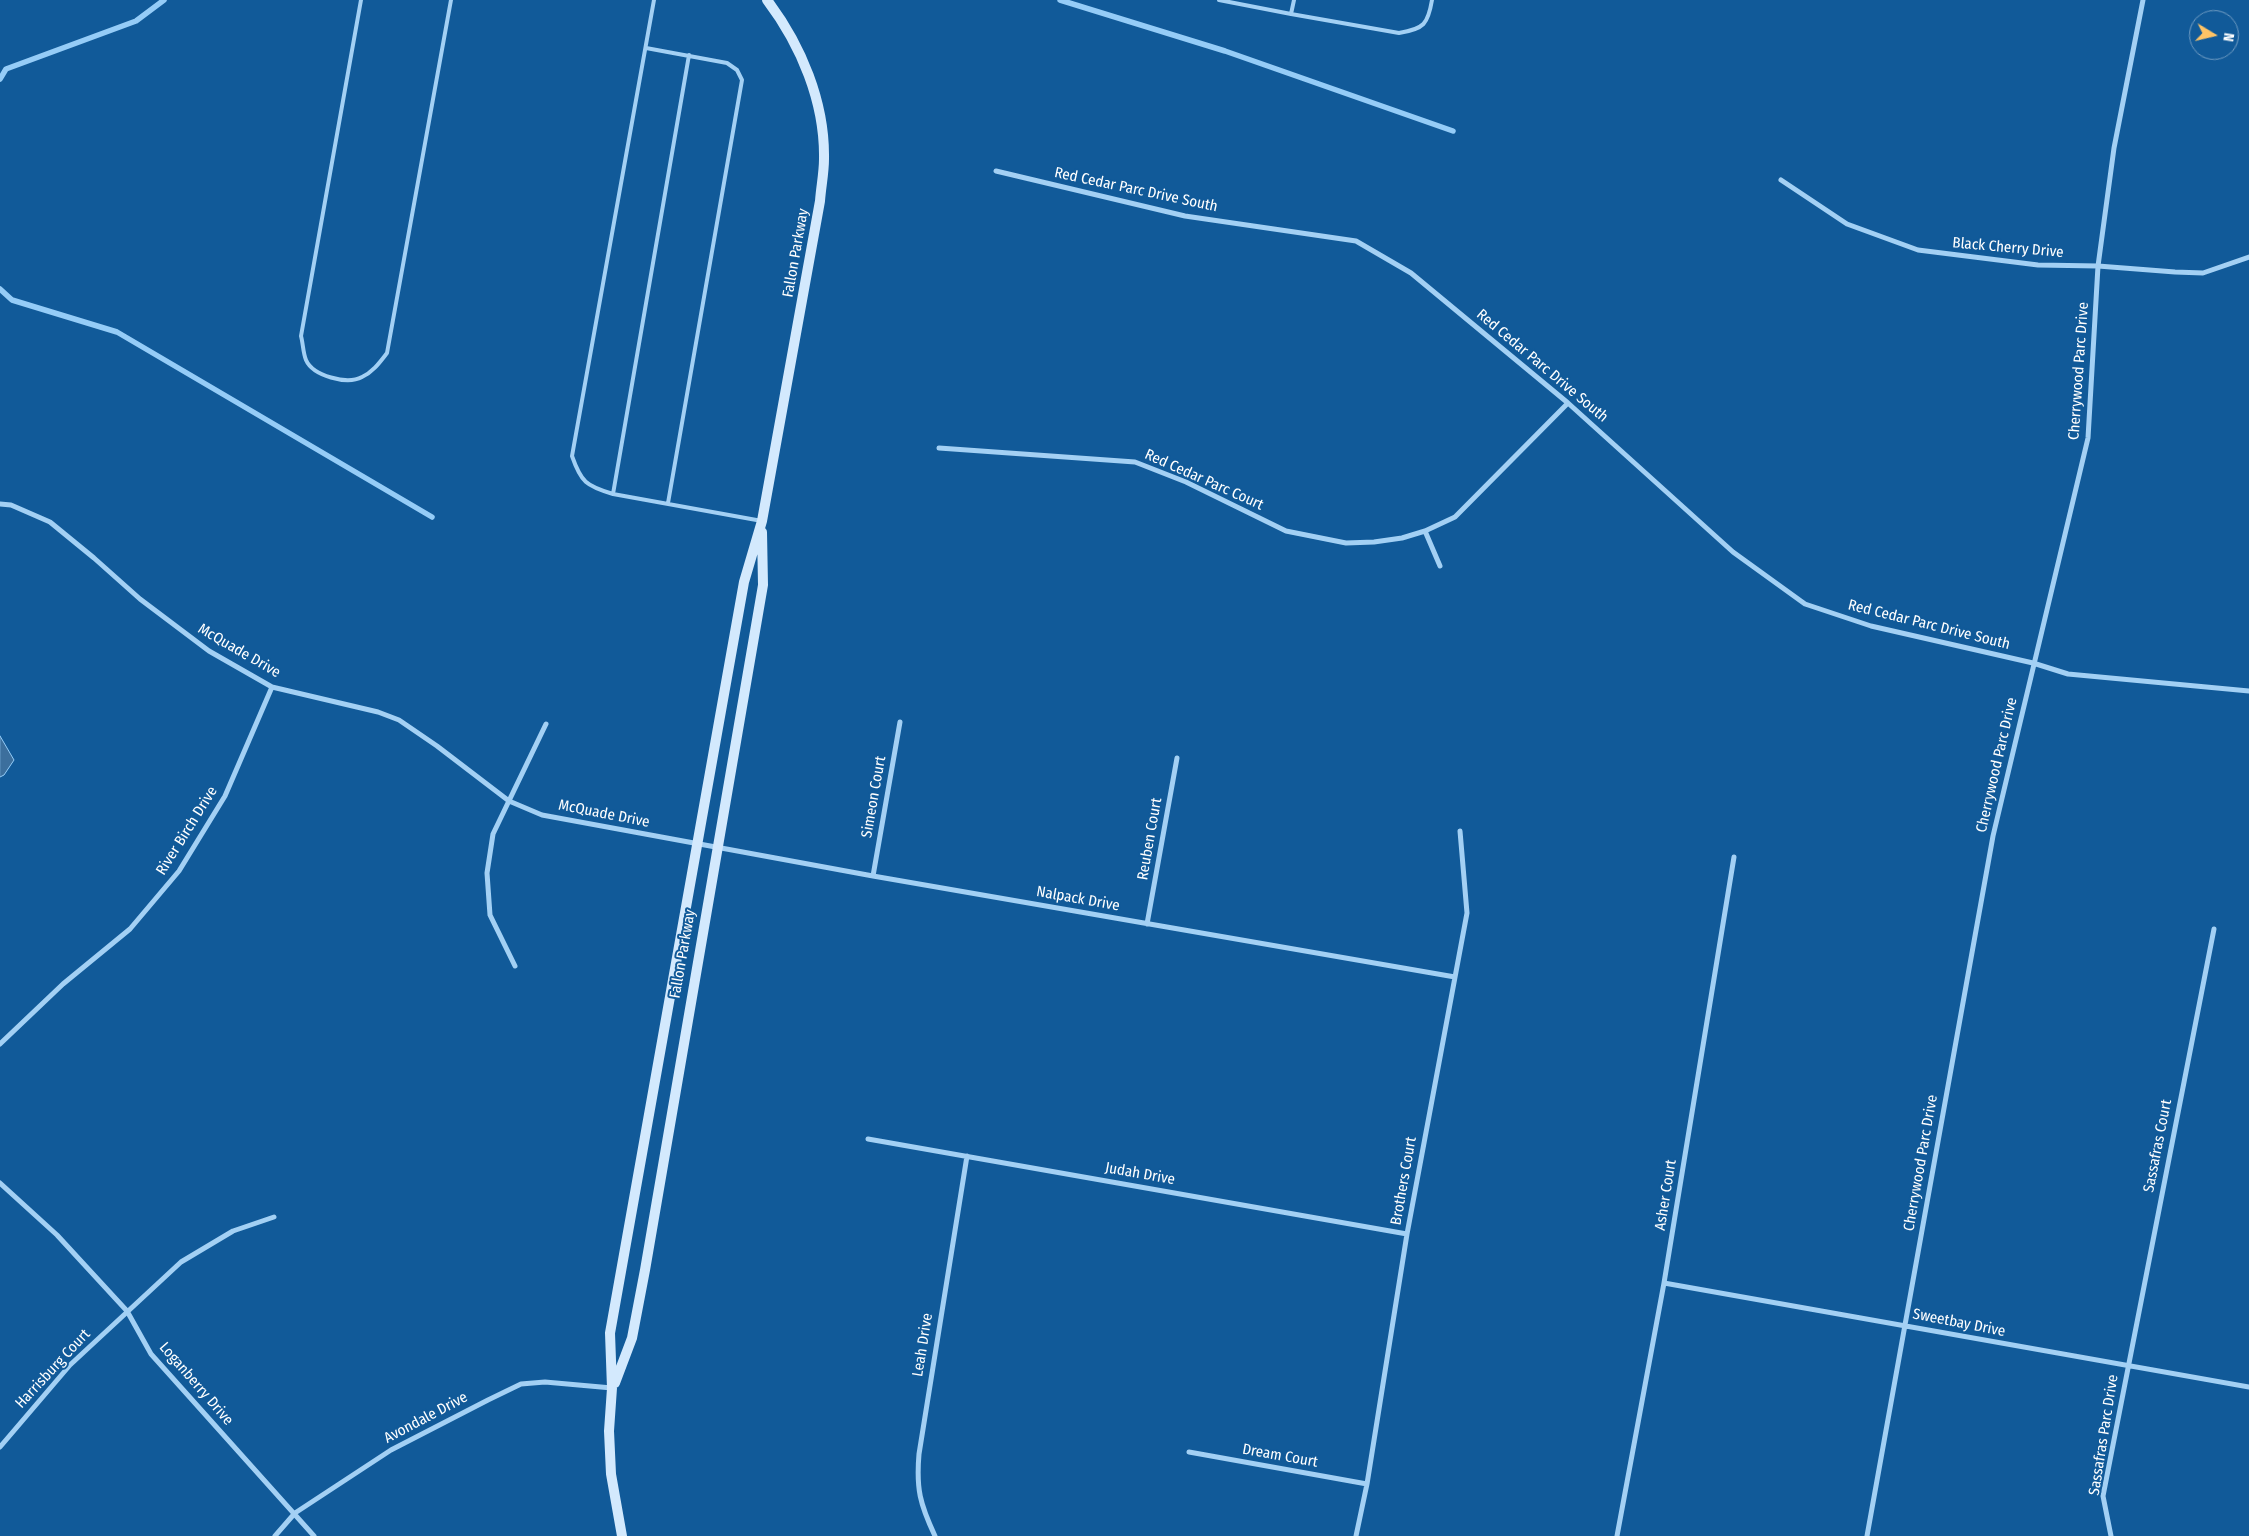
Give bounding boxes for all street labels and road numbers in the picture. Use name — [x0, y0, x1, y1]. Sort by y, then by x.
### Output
street label: Red Cedar Parc Drive South — [1053, 164, 1219, 216]
street label: Fallon Parkway — [779, 207, 813, 299]
street label: Black Cherry Drive — [1952, 234, 2064, 262]
street label: Cherrywood Parc Drive — [2065, 302, 2093, 440]
street label: Red Cedar Parc Drive South — [1473, 306, 1611, 426]
street label: Red Cedar Parc Court — [1142, 446, 1266, 514]
street label: Red Cedar Parc Drive South — [1846, 596, 2012, 654]
street label: McQuade Drive — [194, 620, 284, 682]
street label: Cherrywood Parc Drive — [1973, 696, 2021, 834]
street label: Simeon Court — [858, 755, 890, 839]
street label: River Birch Drive — [153, 783, 221, 879]
street label: McQuade Drive — [557, 796, 651, 832]
street label: Reuben Court — [1134, 796, 1166, 882]
street label: Nalpack Drive — [1035, 883, 1121, 915]
street label: Fallon Parkway — [666, 908, 700, 1000]
street label: Cherrywood Parc Drive — [1900, 1093, 1942, 1233]
street label: Sassafras Court — [2140, 1098, 2176, 1194]
street label: Brothers Court — [1387, 1135, 1421, 1227]
street label: Asher Court — [1652, 1158, 1680, 1232]
street label: Judah Drive — [1104, 1159, 1176, 1189]
street label: Sweetbay Drive — [1911, 1305, 2007, 1341]
street label: Leah Drive — [909, 1312, 937, 1378]
street label: Harrisburg Court — [12, 1326, 94, 1412]
street label: Loganberry Drive — [155, 1339, 237, 1429]
street label: Sassafras Parc Drive — [2086, 1373, 2122, 1497]
street label: Avondale Drive — [381, 1388, 471, 1448]
street label: Dream Court — [1241, 1441, 1319, 1471]

